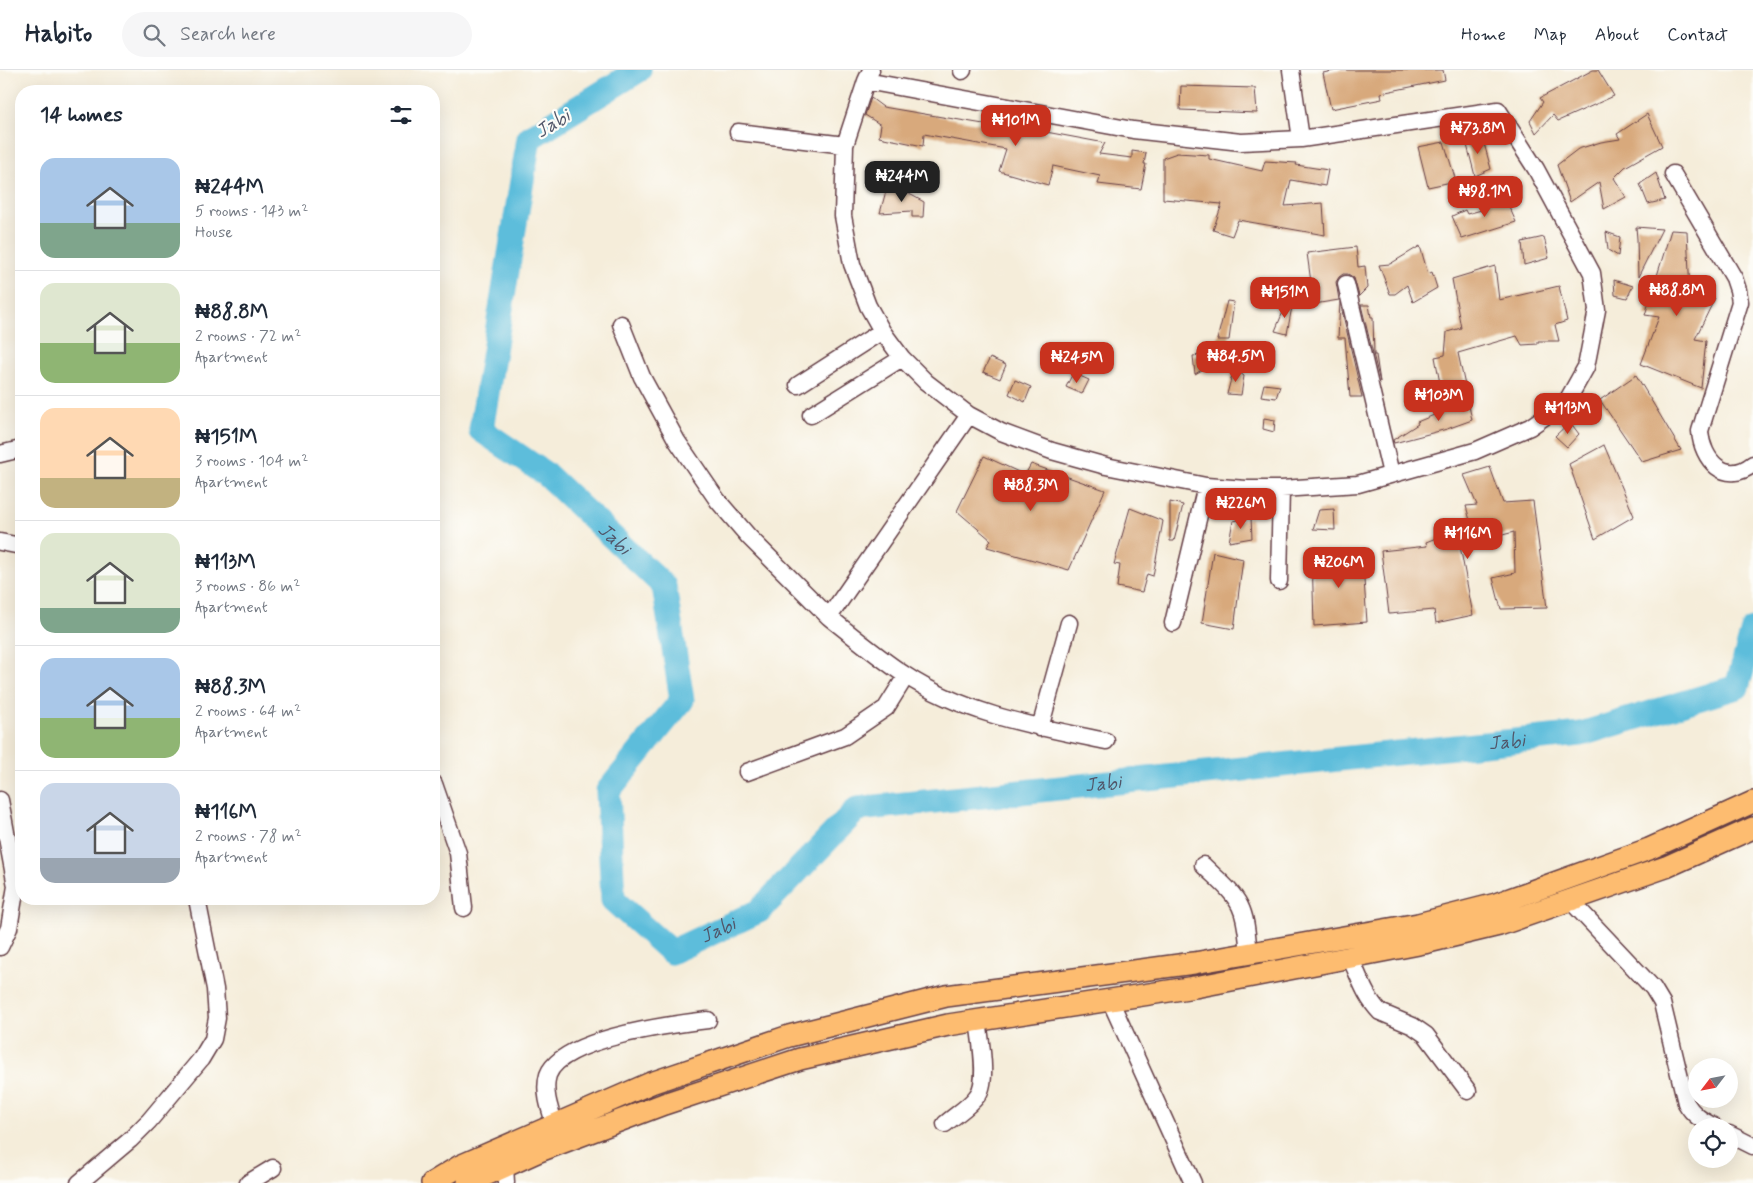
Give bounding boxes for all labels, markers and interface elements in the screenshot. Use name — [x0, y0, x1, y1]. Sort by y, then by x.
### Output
search box — [122, 12, 472, 57]
text: Habito — [25, 19, 92, 50]
icon: search — [140, 21, 168, 49]
text: Search here — [180, 22, 276, 47]
text: Home — [1461, 23, 1506, 47]
text: Map — [1534, 23, 1567, 47]
text: About — [1595, 23, 1639, 47]
text: Contact — [1667, 23, 1728, 47]
text: 14 homes — [40, 101, 123, 129]
icon: filters — [387, 101, 415, 129]
water label: Jabi — [531, 103, 576, 144]
pin: ₦101M — [981, 104, 1051, 147]
text: ₦101M — [992, 110, 1040, 131]
pin: ₦73.8M — [1437, 112, 1519, 155]
text: ₦73.8M — [1451, 118, 1505, 139]
pin: ₦244M — [867, 160, 937, 203]
text: ₦244M — [876, 166, 928, 187]
text: ₦244M — [195, 173, 264, 201]
pin: ₦98.1M — [1444, 176, 1526, 218]
icon: home — [80, 178, 140, 238]
text: ₦98.1M — [1459, 181, 1511, 202]
text: 5 rooms · 143 m² — [195, 201, 308, 222]
text: House — [195, 222, 233, 243]
pin: ₦88.8M — [1636, 274, 1718, 317]
pin: ₦151M — [1250, 276, 1320, 319]
text: ₦88.8M — [1649, 280, 1705, 301]
text: ₦151M — [1261, 282, 1309, 303]
text: ₦88.8M — [195, 298, 268, 326]
icon: home — [80, 303, 140, 363]
text: 2 rooms · 72 m² — [195, 326, 301, 347]
pin: ₦84.5M — [1195, 340, 1277, 383]
pin: ₦245M — [1042, 342, 1112, 384]
text: ₦84.5M — [1207, 346, 1265, 367]
text: Apartment — [195, 347, 268, 368]
text: ₦245M — [1051, 347, 1103, 368]
pin: ₦103M — [1404, 380, 1474, 422]
text: ₦103M — [1415, 385, 1463, 406]
pin: ₦113M — [1533, 392, 1603, 435]
text: ₦113M — [1545, 398, 1591, 419]
text: ₦151M — [195, 423, 257, 451]
icon: home — [80, 428, 140, 488]
text: 3 rooms · 104 m² — [195, 451, 308, 472]
pin: ₦88.3M — [990, 470, 1072, 512]
text: Apartment — [195, 472, 268, 493]
text: ₦88.3M — [1004, 475, 1058, 496]
pin: ₦226M — [1206, 488, 1276, 530]
text: ₦226M — [1216, 493, 1266, 514]
water label: Jabi — [593, 517, 637, 562]
pin: ₦116M — [1433, 518, 1503, 560]
text: ₦116M — [1444, 523, 1492, 544]
pin: ₦206M — [1304, 546, 1374, 589]
text: ₦113M — [195, 548, 256, 576]
text: ₦206M — [1314, 552, 1364, 573]
icon: home — [80, 553, 140, 613]
text: 3 rooms · 86 m² — [195, 576, 300, 597]
text: Apartment — [195, 597, 268, 618]
text: ₦88.3M — [195, 673, 266, 701]
icon: home — [80, 678, 140, 738]
text: 2 rooms · 64 m² — [195, 701, 301, 722]
text: Apartment — [195, 722, 268, 743]
water label: Jabi — [1487, 727, 1528, 756]
water label: Jabi — [1084, 769, 1124, 798]
text: ₦116M — [195, 798, 257, 826]
icon: home — [80, 803, 140, 863]
text: 2 rooms · 78 m² — [195, 826, 302, 847]
text: Apartment — [195, 847, 268, 868]
water label: Jabi — [696, 910, 741, 949]
north arrow — [1688, 1058, 1738, 1108]
map controls — [1688, 1058, 1738, 1168]
button: locate — [1688, 1118, 1738, 1168]

